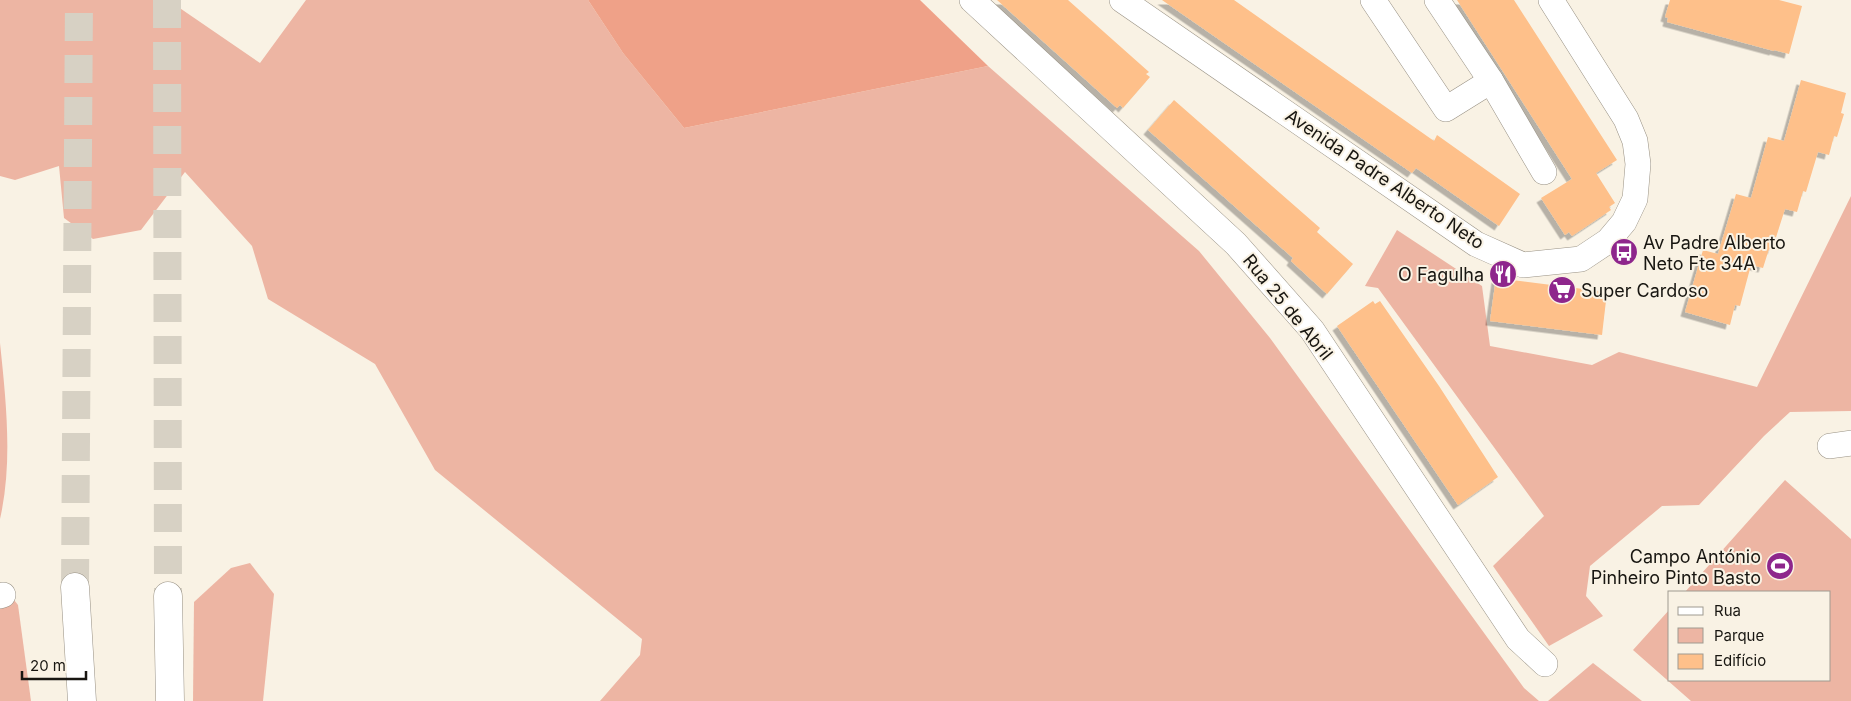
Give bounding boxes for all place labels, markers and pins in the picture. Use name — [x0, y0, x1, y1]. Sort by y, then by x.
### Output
place label: Av Padre Alberto Neto Fte 34A — [1643, 232, 1786, 274]
bus stop icon: Av Padre Alberto Neto Fte 34A — [1609, 237, 1639, 267]
restaurant icon: O Fagulha — [1488, 259, 1518, 289]
place label: O Fagulha — [1398, 264, 1484, 285]
supermarket icon: Super Cardoso — [1547, 275, 1577, 305]
place label: Super Cardoso — [1581, 280, 1708, 301]
place label: Campo António Pinheiro Pinto Basto — [1591, 546, 1761, 588]
sports icon: Campo António Pinheiro Pinto Basto — [1765, 551, 1795, 581]

